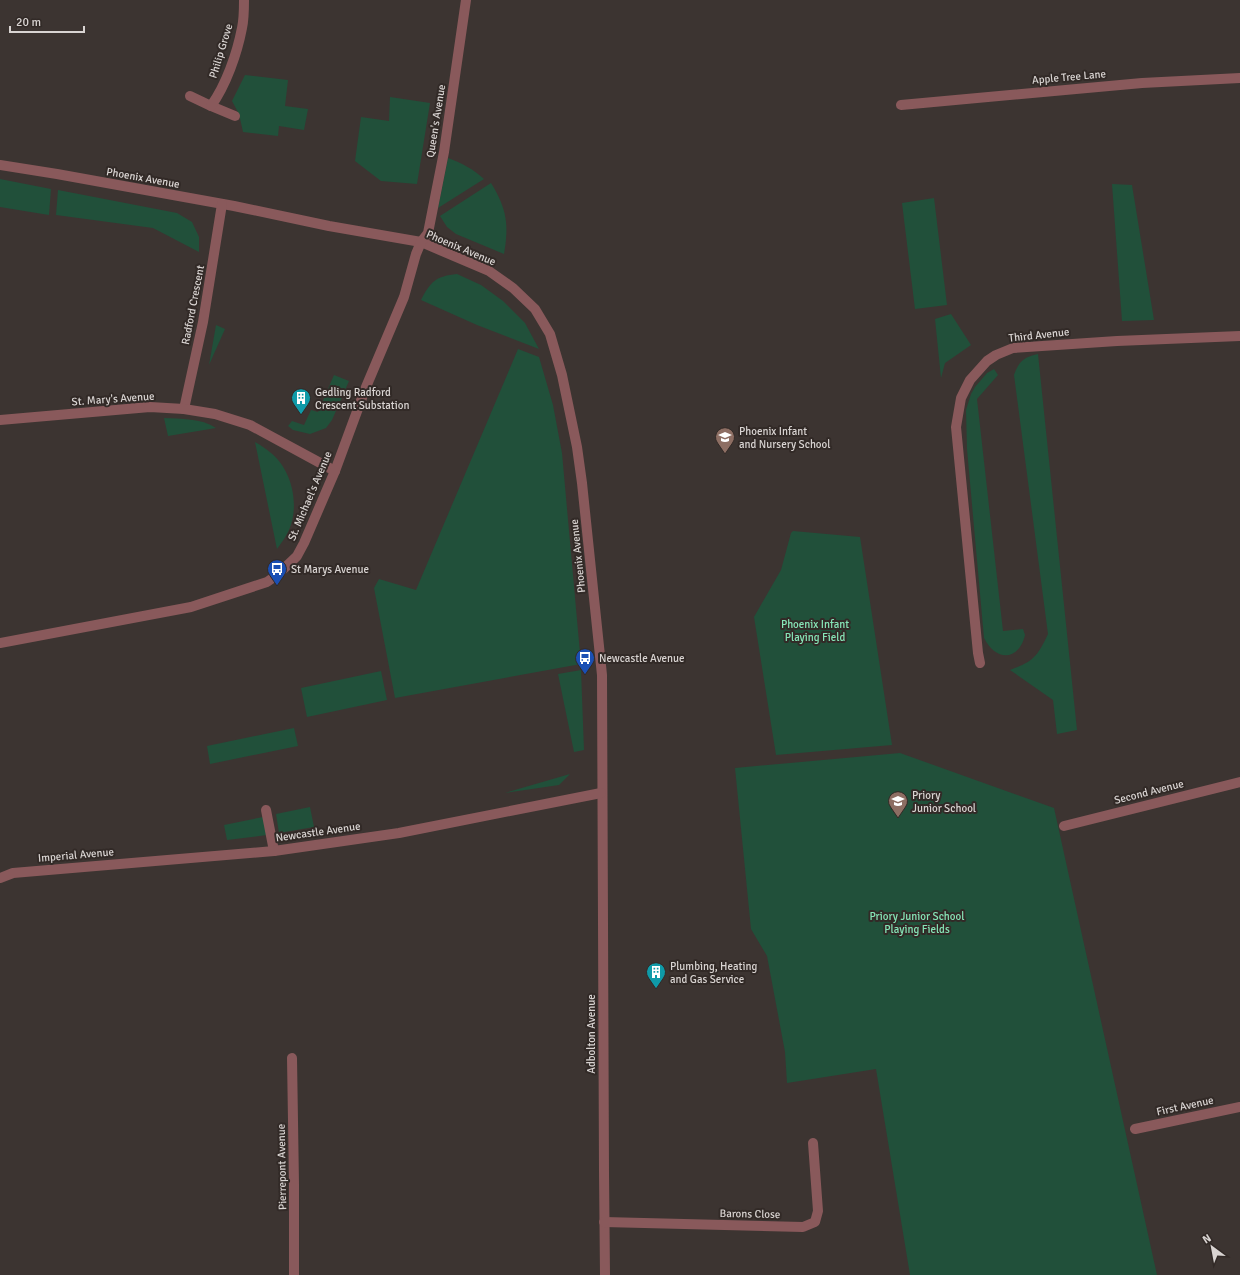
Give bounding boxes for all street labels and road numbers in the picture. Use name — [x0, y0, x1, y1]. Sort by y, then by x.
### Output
street label: Philip Grove — [207, 22, 235, 80]
street label: Apple Tree Lane — [1031, 67, 1107, 87]
street label: Queen's Avenue — [424, 83, 448, 159]
street label: Phoenix Avenue — [105, 165, 181, 191]
street label: Phoenix Avenue — [424, 228, 498, 268]
street label: Radford Crescent — [179, 264, 207, 346]
street label: Third Avenue — [1008, 325, 1070, 345]
street label: St. Mary's Avenue — [71, 390, 155, 408]
street label: St. Michael's Avenue — [285, 449, 335, 543]
street label: Phoenix Avenue — [568, 518, 588, 594]
street label: Second Avenue — [1113, 777, 1185, 807]
street label: Newcastle Avenue — [275, 820, 361, 844]
street label: Imperial Avenue — [37, 845, 115, 865]
street label: Adbolton Avenue — [585, 994, 598, 1074]
street label: First Avenue — [1155, 1094, 1215, 1118]
street label: Pierrepont Avenue — [275, 1124, 289, 1210]
street label: Barons Close — [719, 1207, 781, 1221]

